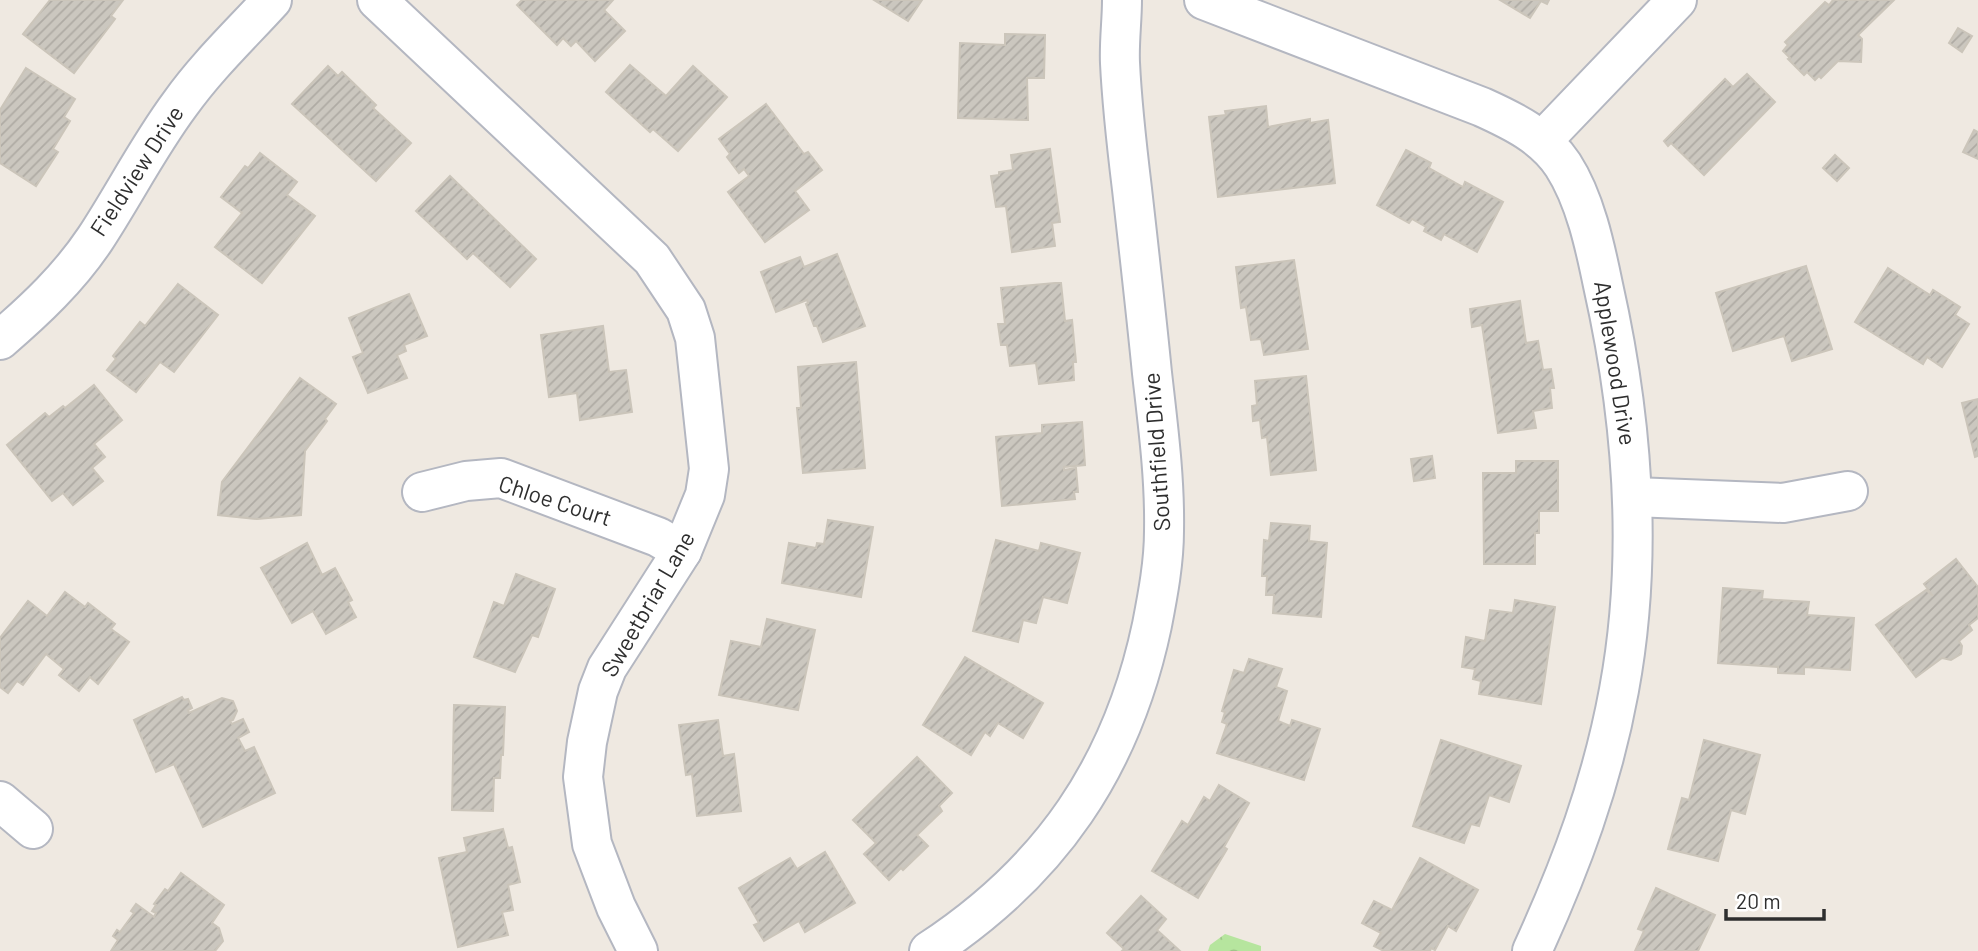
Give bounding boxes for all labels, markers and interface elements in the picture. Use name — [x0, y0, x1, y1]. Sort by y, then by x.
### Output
street label: Fieldview Drive — [84, 100, 189, 241]
street label: Applewood Drive — [1589, 279, 1643, 447]
street label: Southfield Drive — [1136, 372, 1176, 532]
street label: Chloe Court — [495, 469, 615, 531]
street label: Sweetbriar Lane — [594, 526, 700, 681]
scale bar — [1726, 878, 1824, 922]
text: 20 m — [1736, 888, 1781, 913]

